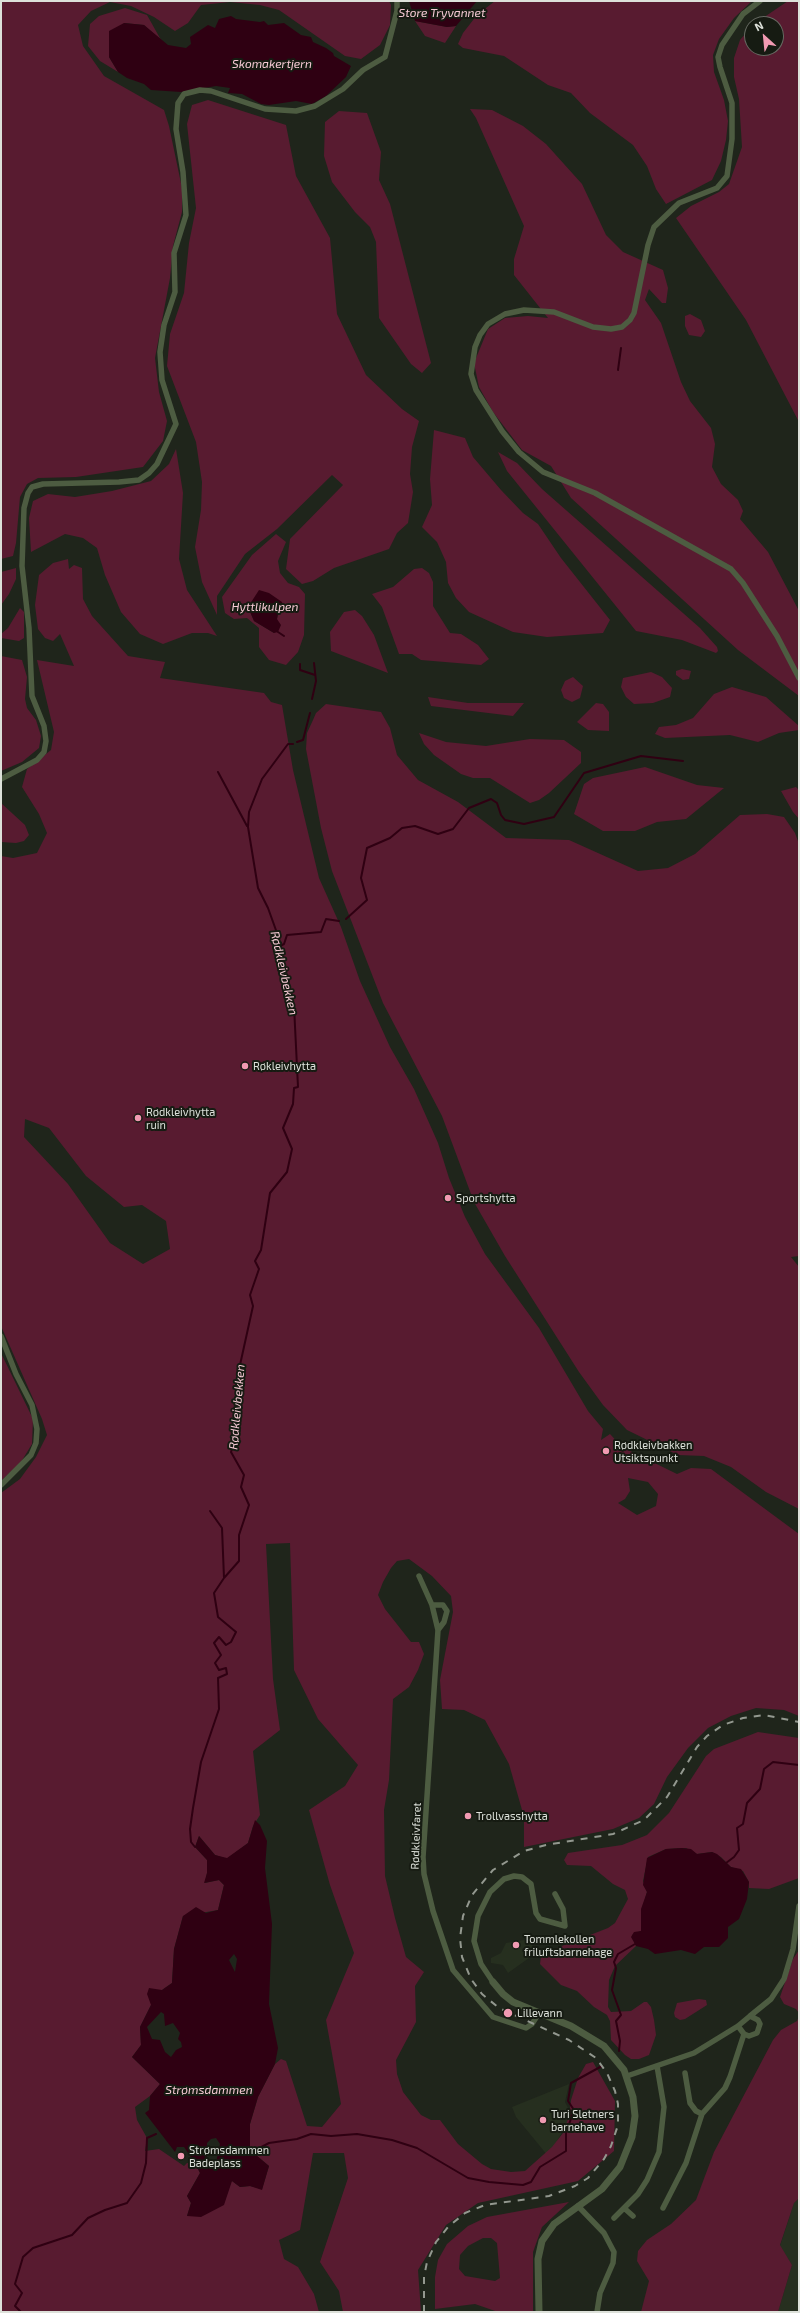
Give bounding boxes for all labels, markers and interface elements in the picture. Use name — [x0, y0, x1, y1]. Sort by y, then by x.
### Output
water label: Store Tryvannet — [398, 6, 486, 20]
north arrow — [744, 16, 784, 56]
text: N — [752, 18, 765, 33]
water label: Skomakertjern — [232, 57, 312, 71]
water label: Hyttlikulpen — [232, 600, 298, 614]
water label: Rødkleivbekken — [267, 930, 301, 1016]
place label: Røkleivhytta — [253, 1059, 316, 1073]
marker: Røkleivhytta — [240, 1061, 250, 1071]
place label: Rødkleivhytta ruin — [146, 1105, 215, 1131]
marker: Rødkleivhytta ruin — [133, 1113, 143, 1123]
place label: Sportshytta — [456, 1191, 516, 1205]
marker: Sportshytta — [443, 1193, 453, 1203]
water label: Rødkleivbekken — [226, 1364, 248, 1450]
place label: Rødkleivbakken Utsiktspunkt — [614, 1438, 692, 1464]
marker: Rødkleivbakken Utsiktspunkt — [601, 1446, 611, 1456]
street label: Rødkleivfaret — [408, 1802, 424, 1870]
place label: Trollvasshytta — [476, 1809, 548, 1823]
marker: Trollvasshytta — [463, 1811, 473, 1821]
place label: Tommlekollen friluftsbarnehage — [524, 1932, 612, 1958]
marker: Tommlekollen friluftsbarnehage — [511, 1940, 521, 1950]
place label: Lillevann — [517, 2006, 562, 2020]
marker: Lillevann — [502, 2007, 514, 2019]
water label: Strømsdammen — [165, 2083, 253, 2097]
place label: Turi Sletners barnehave — [551, 2107, 614, 2133]
marker: Turi Sletners barnehave — [538, 2115, 548, 2125]
place label: Strømsdammen Badeplass — [189, 2143, 269, 2169]
marker: Strømsdammen Badeplass — [176, 2151, 186, 2161]

